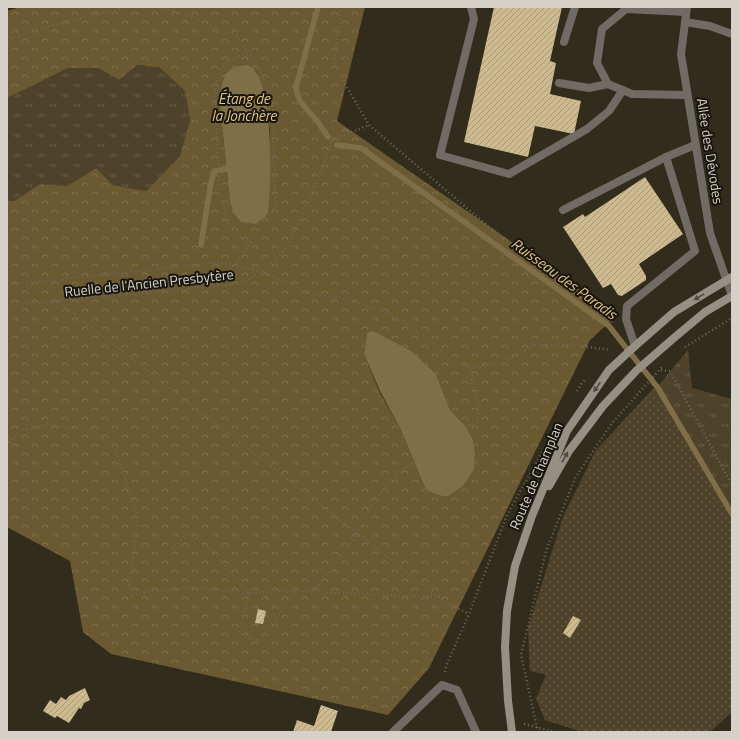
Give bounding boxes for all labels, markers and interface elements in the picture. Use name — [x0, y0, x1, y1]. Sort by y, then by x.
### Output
water label: Étang de la Jonchère — [212, 87, 277, 127]
street label: Allée des Dévodes — [692, 96, 729, 205]
water label: Ruisseau des Paradis — [507, 232, 623, 326]
street label: Ruelle de l'Ancien Presbytère — [63, 263, 235, 302]
one-way arrow — [694, 293, 704, 301]
one-way arrow — [593, 382, 601, 392]
street label: Route de Champlan — [503, 419, 568, 533]
one-way arrow — [561, 452, 568, 463]

